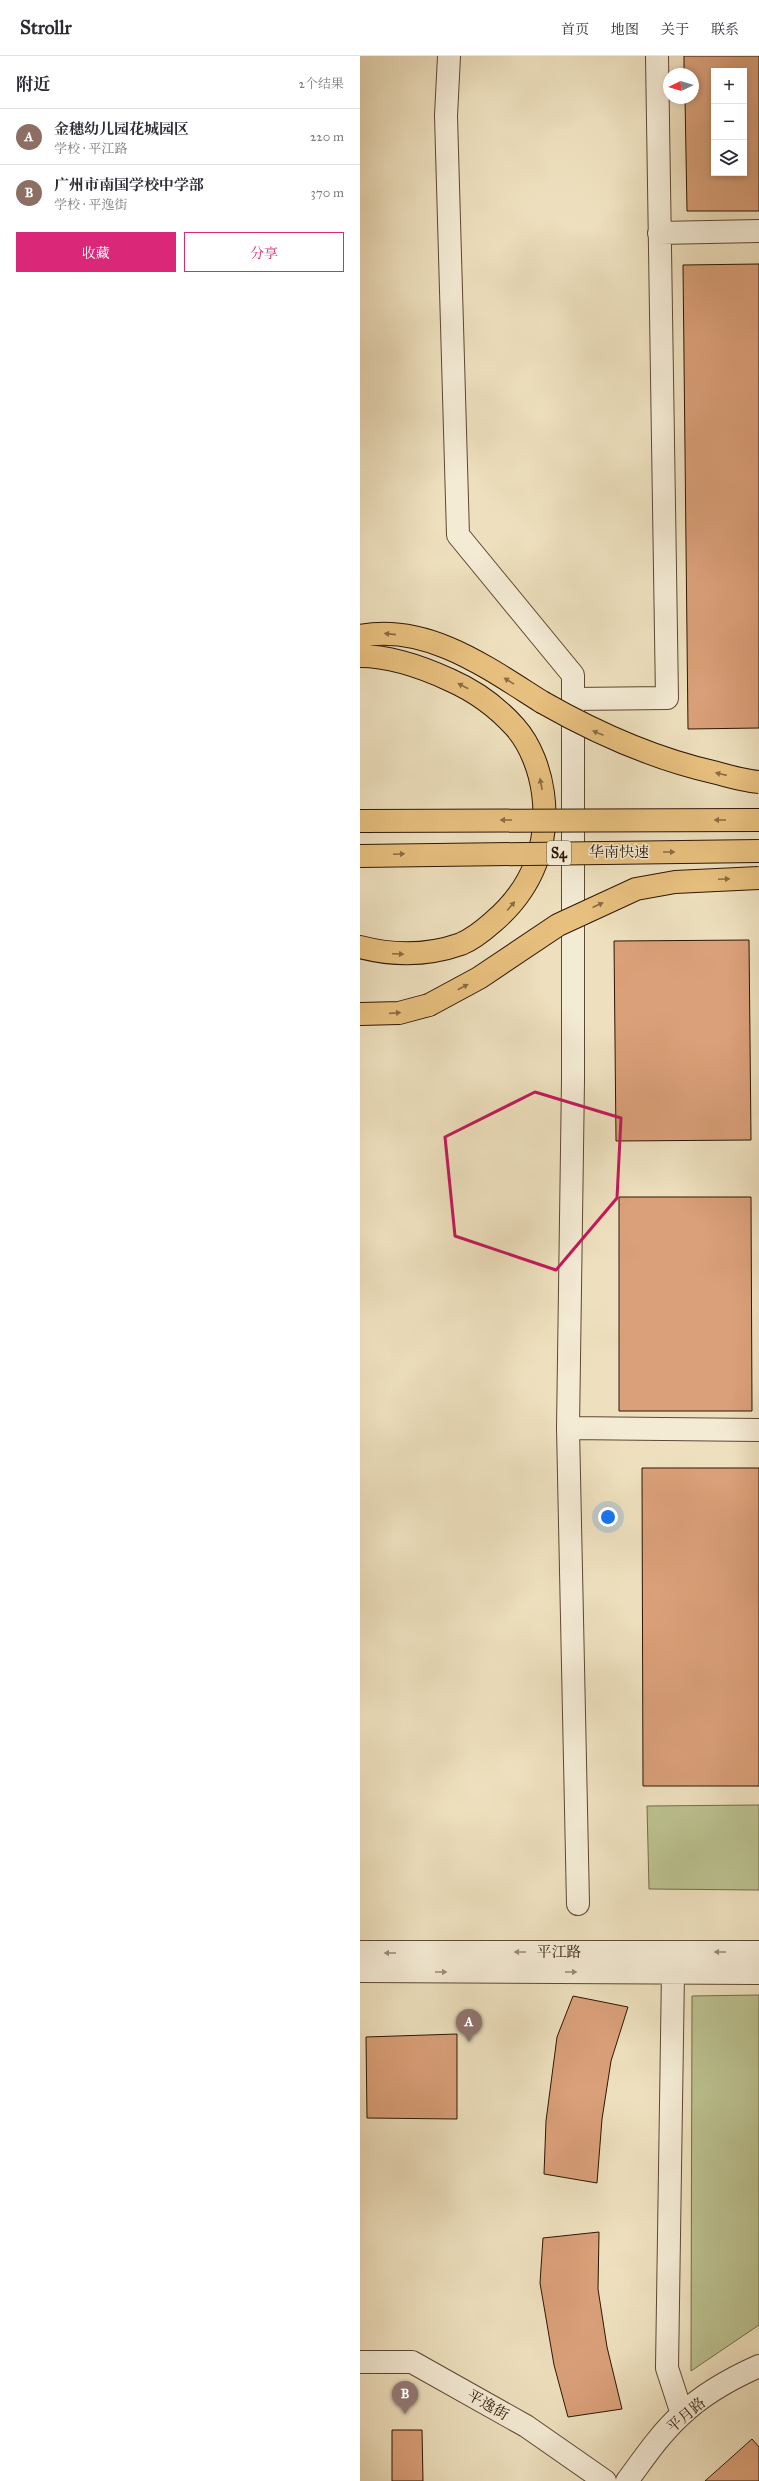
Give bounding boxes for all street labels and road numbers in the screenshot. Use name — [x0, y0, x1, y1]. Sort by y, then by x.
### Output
road number: S4 — [547, 841, 571, 865]
street label: 华南快速 — [589, 843, 649, 861]
street label: 平江路 — [536, 1943, 582, 1961]
street label: 平逸街 — [464, 2386, 512, 2424]
street label: 平月路 — [663, 2394, 709, 2436]

